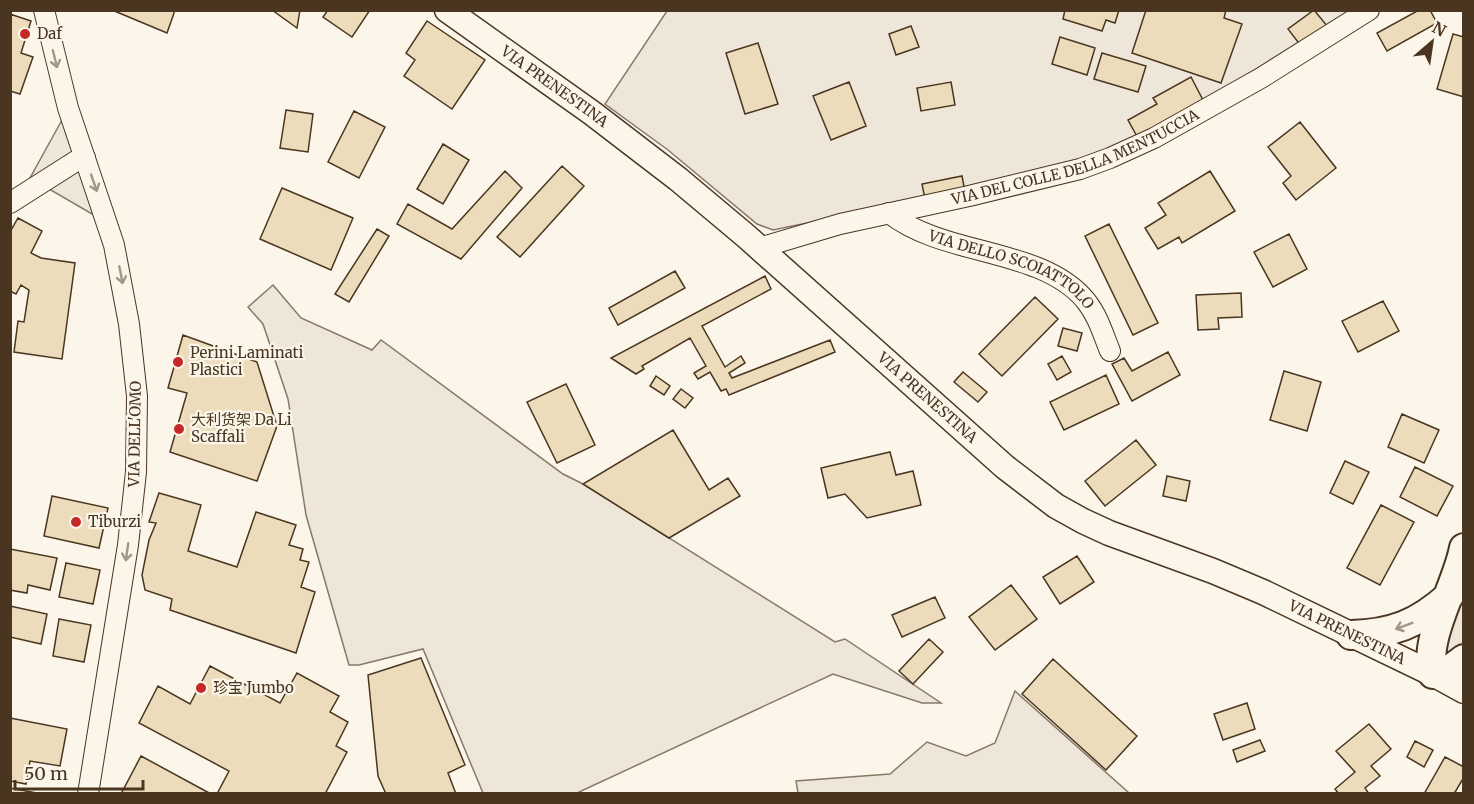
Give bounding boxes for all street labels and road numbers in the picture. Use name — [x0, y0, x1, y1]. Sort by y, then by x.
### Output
street label: VIA PRENESTINA — [497, 41, 613, 131]
street label: VIA DEL COLLE DELLA MENTUCCIA — [949, 104, 1203, 209]
street label: VIA DELLO SCOIATTOLO — [925, 225, 1099, 313]
street label: VIA PRENESTINA — [873, 347, 982, 447]
street label: VIA DELL'OMO — [124, 380, 145, 488]
street label: VIA PRENESTINA — [1285, 595, 1409, 669]

